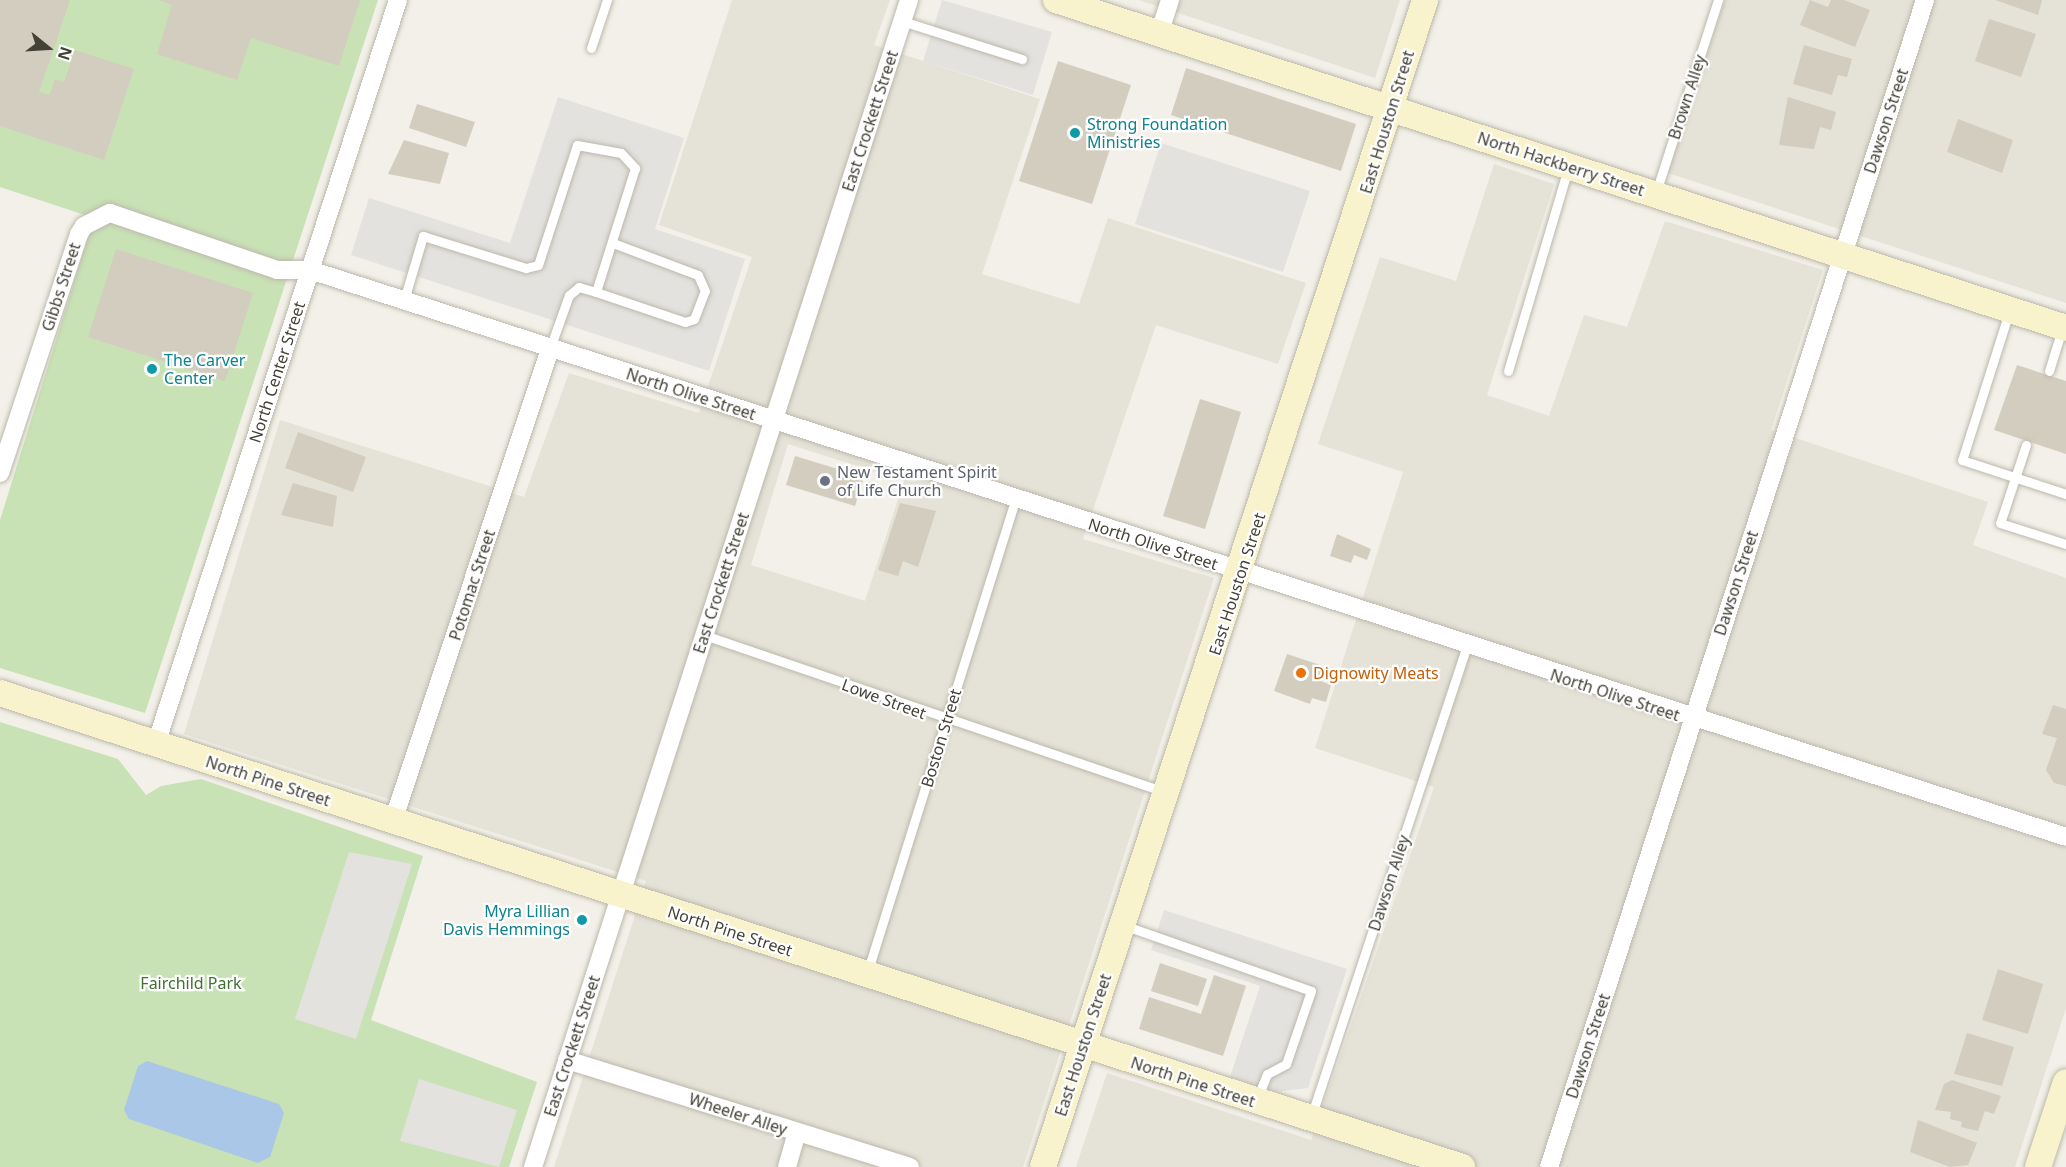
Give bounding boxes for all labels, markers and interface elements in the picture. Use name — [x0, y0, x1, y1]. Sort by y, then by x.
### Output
north arrow — [18, 18, 78, 78]
text: N — [53, 44, 78, 63]
street label: East Crockett Street — [838, 48, 902, 194]
street label: East Houston Street — [1356, 48, 1418, 196]
street label: Brown Alley — [1664, 52, 1710, 142]
street label: Dawson Street — [1860, 66, 1912, 176]
place label: Strong Foundation Ministries — [1087, 114, 1227, 152]
marker: Strong Foundation Ministries — [1068, 126, 1082, 140]
street label: North Hackberry Street — [1475, 128, 1647, 200]
street label: Gibbs Street — [38, 240, 84, 334]
street label: North Center Street — [245, 299, 309, 445]
place label: The Carver Center — [164, 350, 245, 388]
marker: The Carver Center — [145, 362, 159, 376]
street label: North Olive Street — [624, 364, 758, 424]
place label: New Testament Spirit of Life Church — [837, 462, 997, 500]
marker: New Testament Spirit of Life Church — [818, 474, 832, 488]
street label: East Crockett Street — [689, 510, 753, 656]
street label: East Houston Street — [1205, 510, 1269, 658]
street label: North Olive Street — [1086, 514, 1220, 574]
street label: Potomac Street — [445, 527, 499, 643]
street label: Dawson Street — [1710, 528, 1762, 638]
place label: Dignowity Meats — [1313, 663, 1439, 683]
street label: North Olive Street — [1548, 665, 1682, 725]
marker: Dignowity Meats — [1294, 666, 1308, 680]
street label: Lowe Street — [839, 675, 929, 723]
street label: Boston Street — [917, 686, 965, 790]
street label: North Pine Street — [203, 752, 333, 810]
street label: Dawson Alley — [1364, 832, 1414, 934]
place label: Myra Lillian Davis Hemmings — [443, 901, 570, 939]
street label: North Pine Street — [665, 902, 795, 960]
marker: Myra Lillian Davis Hemmings — [575, 913, 589, 927]
street label: East Houston Street — [1051, 971, 1115, 1119]
park label: Fairchild Park — [140, 973, 242, 993]
street label: East Crockett Street — [540, 973, 604, 1119]
street label: Dawson Street — [1562, 991, 1614, 1101]
street label: North Pine Street — [1128, 1053, 1258, 1111]
street label: Wheeler Alley — [686, 1089, 790, 1139]

